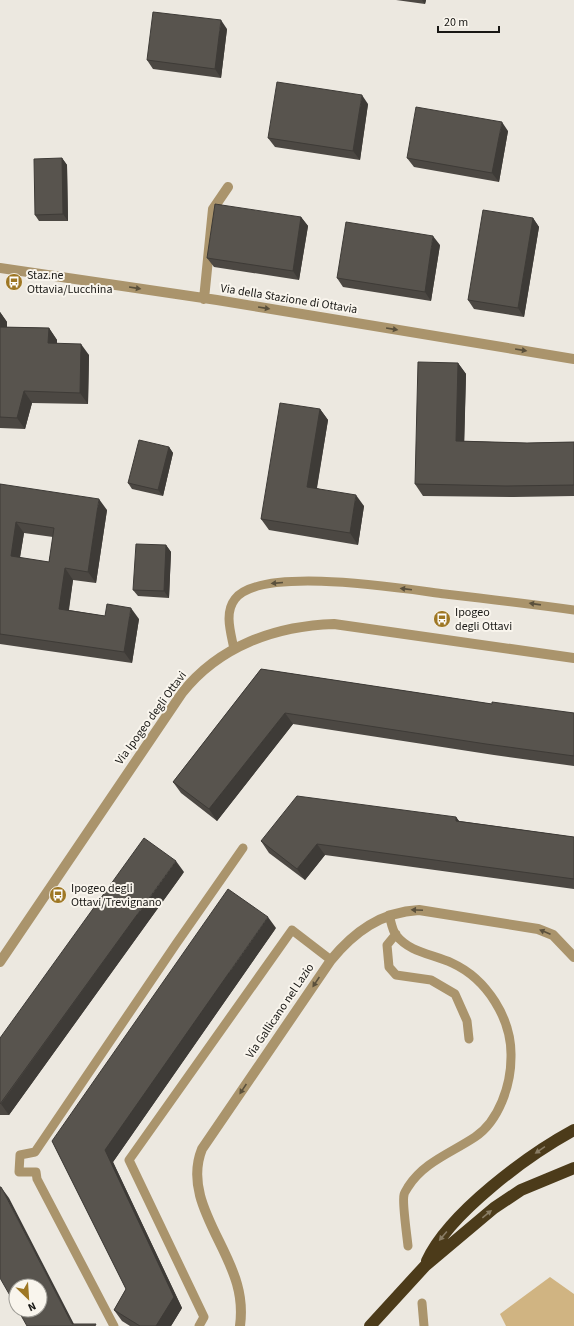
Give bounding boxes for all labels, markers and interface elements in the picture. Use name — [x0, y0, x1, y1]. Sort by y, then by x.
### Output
scale bar — [438, 8, 499, 34]
text: 20 m — [444, 14, 468, 31]
place label: Staz.ne Ottavia/Lucchina — [27, 267, 112, 298]
bus stop icon: Staz.ne Ottavia/Lucchina — [4, 272, 24, 292]
street label: Via della Stazione di Ottavia — [219, 280, 359, 318]
one-way arrow — [129, 285, 142, 291]
one-way arrow — [258, 305, 270, 311]
one-way arrow — [386, 326, 398, 332]
one-way arrow — [514, 347, 527, 353]
one-way arrow — [271, 580, 283, 587]
one-way arrow — [400, 586, 412, 592]
one-way arrow — [529, 601, 541, 607]
place label: Ipogeo degli Ottavi — [455, 604, 512, 635]
bus stop icon: Ipogeo degli Ottavi — [432, 609, 452, 629]
street label: Via Ipogeo degli Ottavi — [111, 668, 191, 768]
place label: Ipogeo degli Ottavi/Trevignano — [71, 880, 162, 911]
bus stop icon: Ipogeo degli Ottavi/Trevignano — [48, 885, 68, 905]
one-way arrow — [411, 907, 423, 914]
one-way arrow — [539, 928, 551, 934]
street label: Via Gallicano nel Lazio — [242, 960, 318, 1062]
one-way arrow — [312, 977, 320, 987]
one-way arrow — [239, 1084, 247, 1094]
one-way arrow — [535, 1146, 546, 1154]
one-way arrow — [481, 1209, 492, 1218]
one-way arrow — [439, 1230, 448, 1241]
north arrow — [8, 1278, 48, 1318]
text: N — [26, 1298, 39, 1315]

